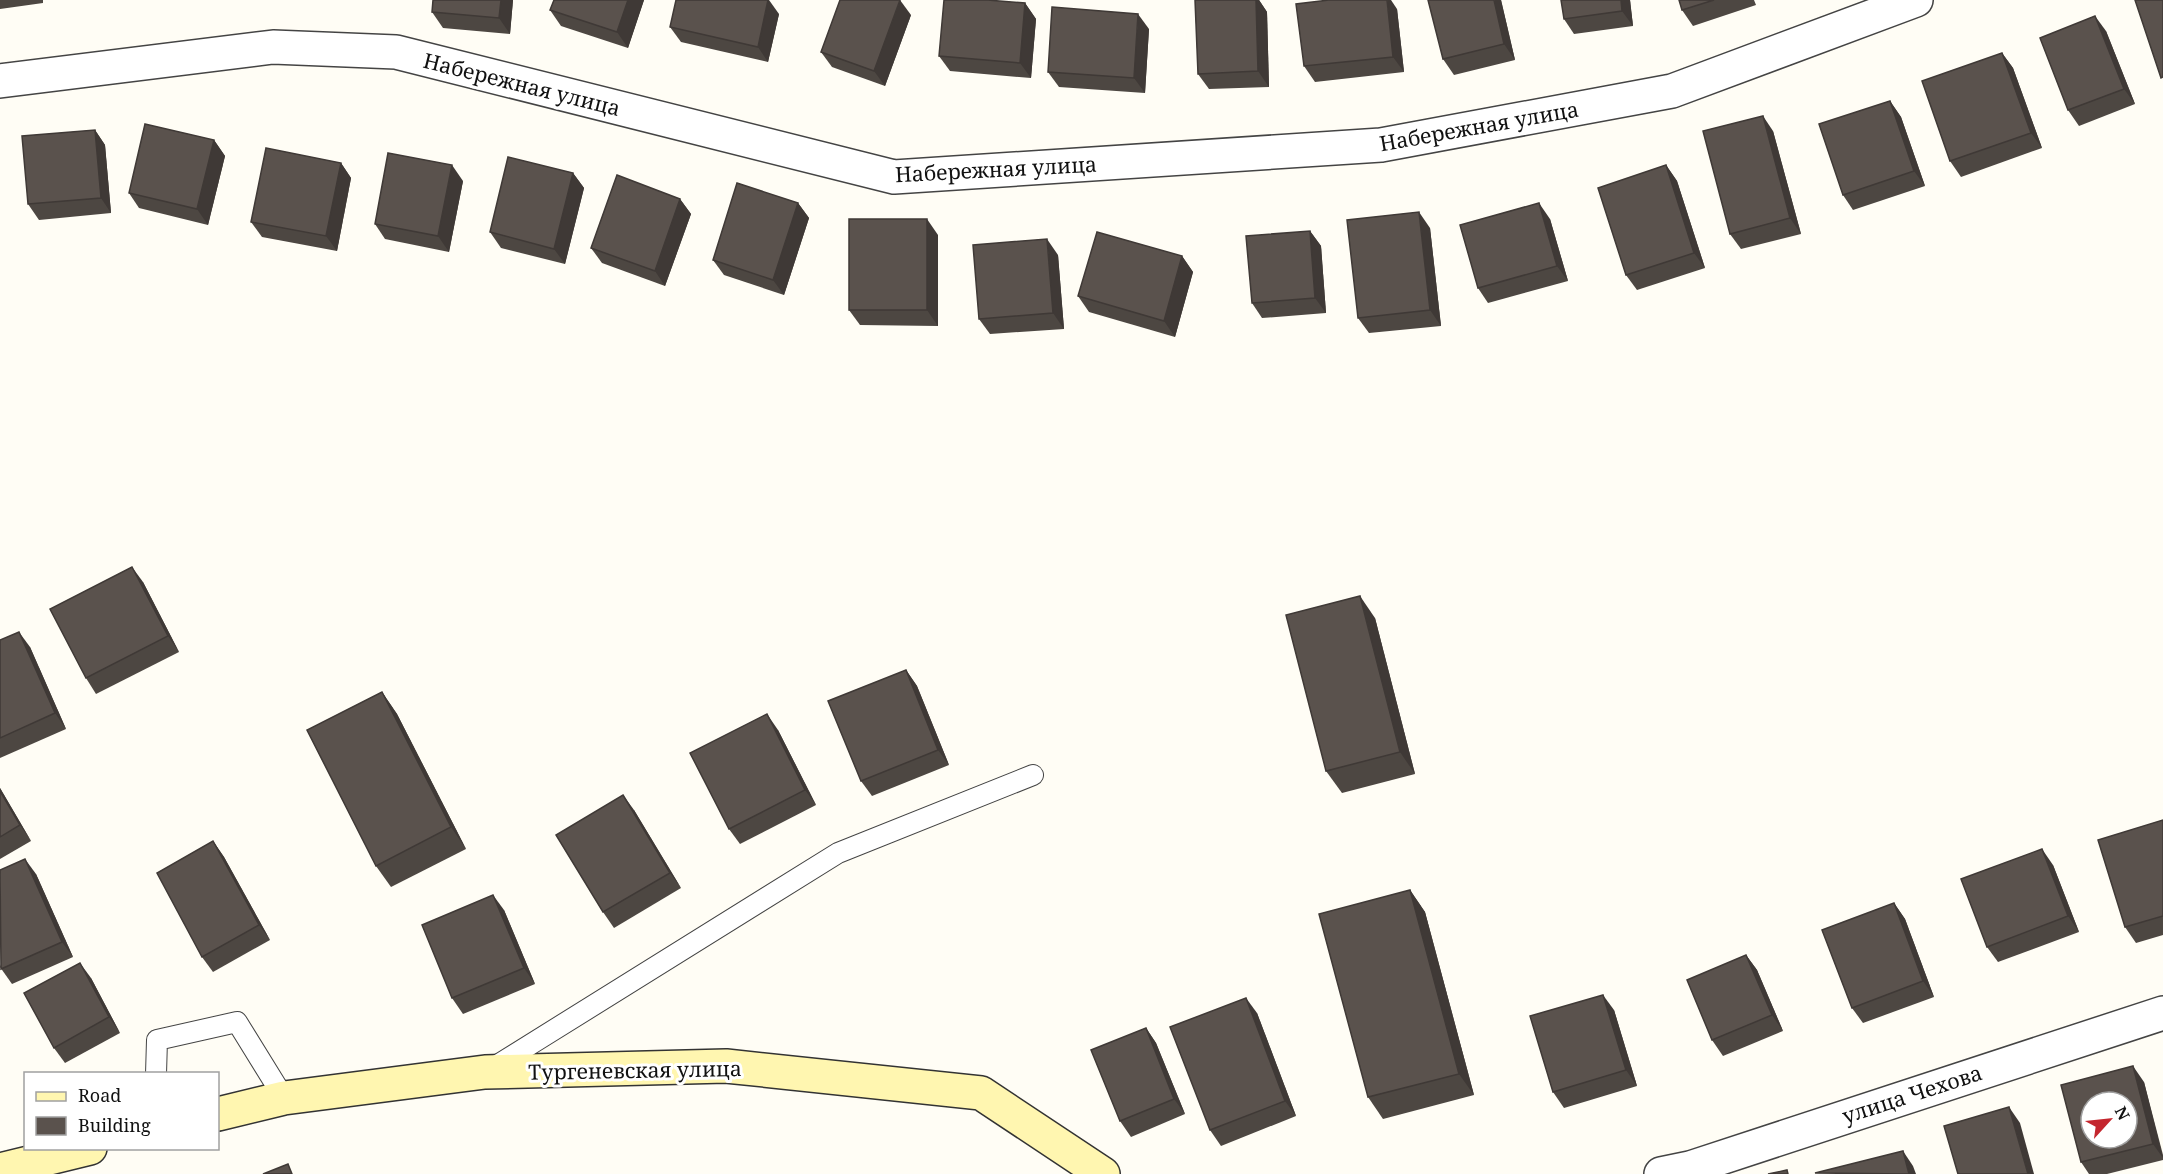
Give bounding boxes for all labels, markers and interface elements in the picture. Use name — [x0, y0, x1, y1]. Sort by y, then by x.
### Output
street label: Набережная улица — [421, 46, 623, 122]
street label: Набережная улица — [1377, 95, 1581, 157]
street label: Набережная улица — [894, 150, 1098, 188]
street label: Тургеневская улица — [528, 1054, 742, 1086]
street label: улица Чехова — [1839, 1058, 1985, 1130]
legend — [24, 1072, 219, 1150]
text: Road — [78, 1083, 121, 1107]
north arrow — [2079, 1090, 2139, 1150]
text: N — [2110, 1103, 2135, 1124]
text: Building — [78, 1113, 151, 1137]

